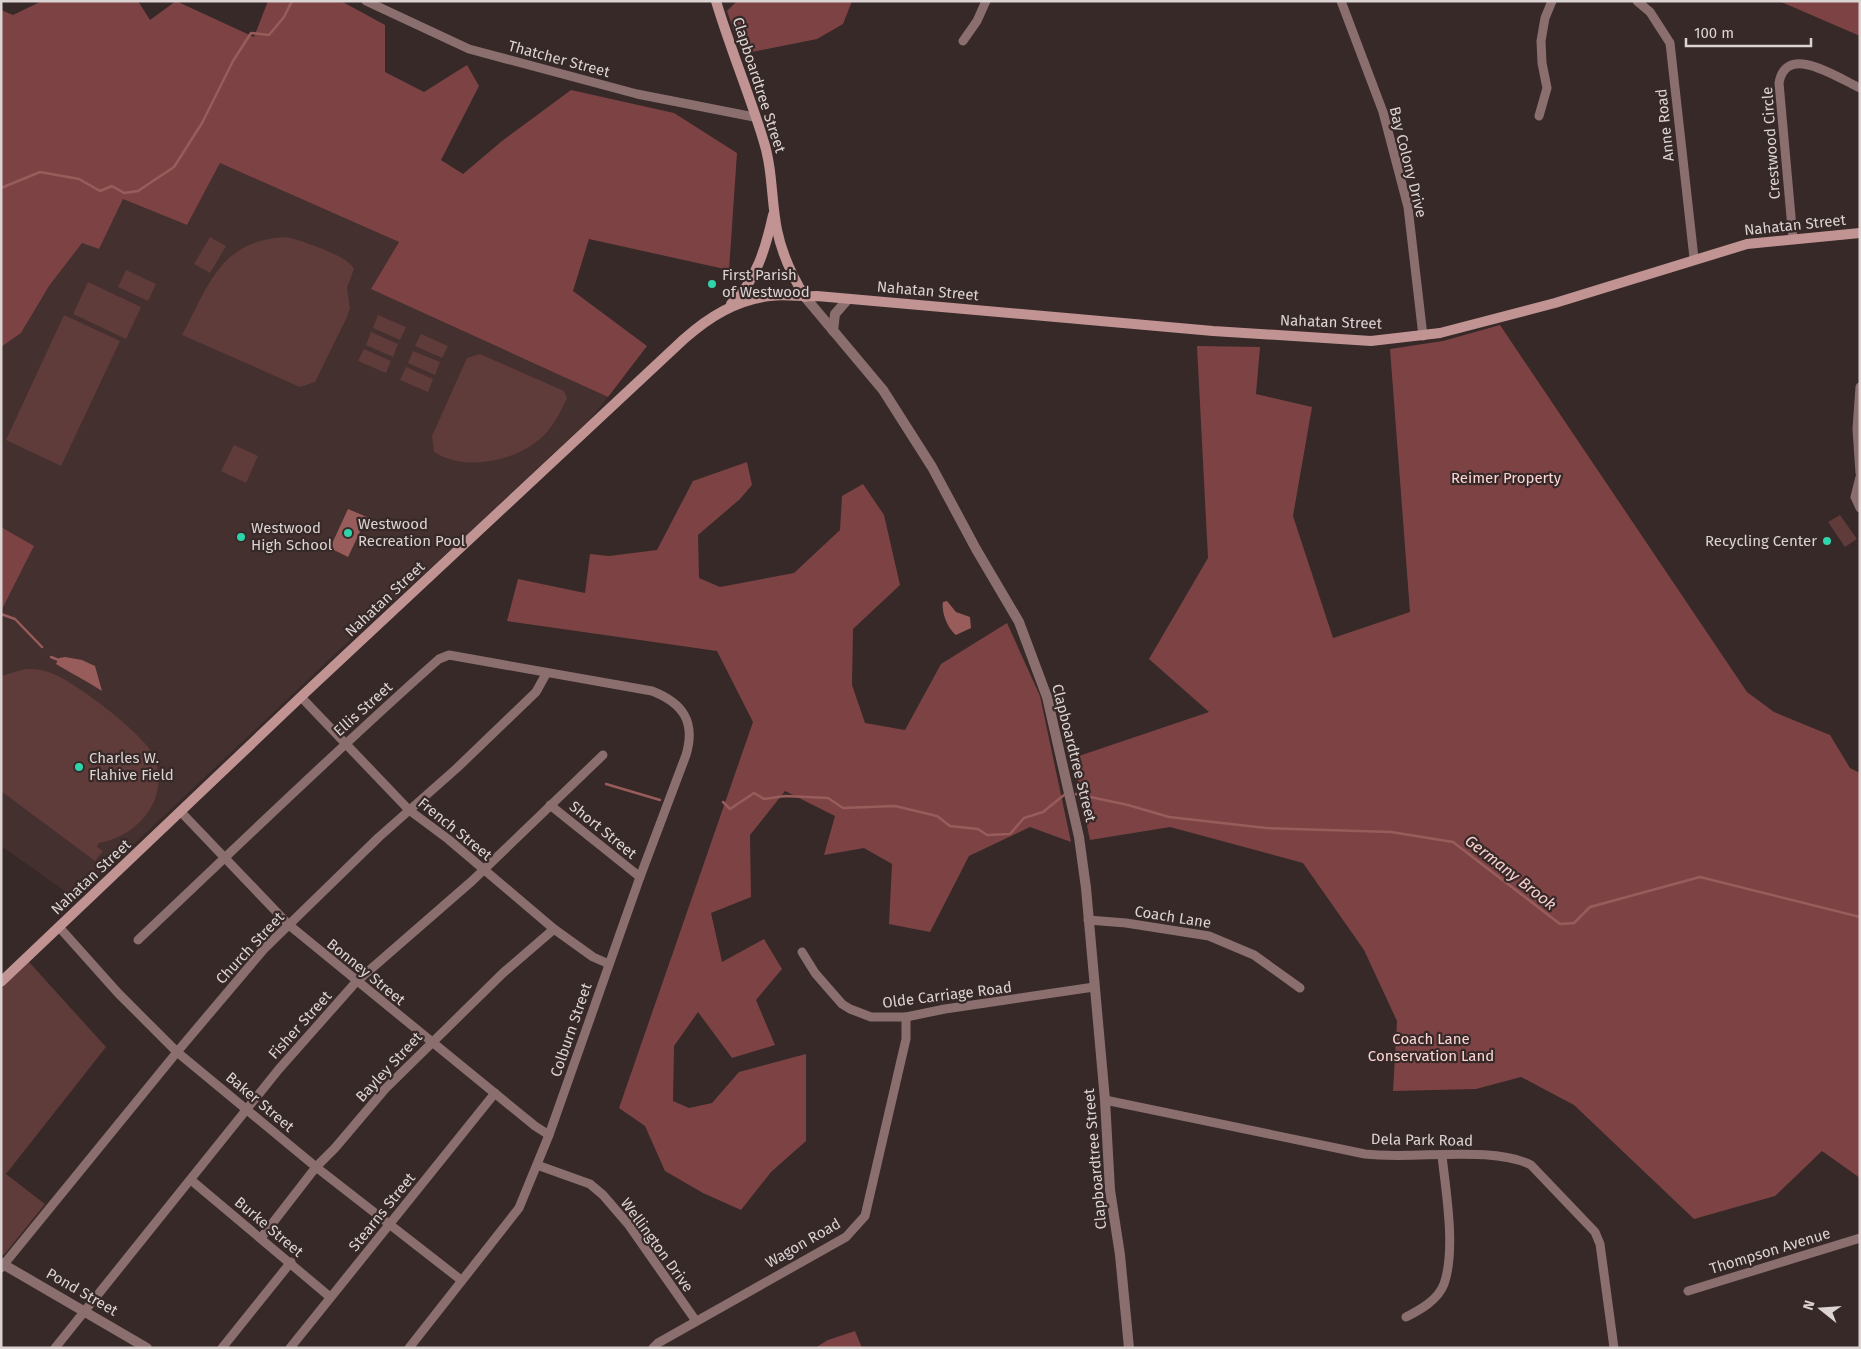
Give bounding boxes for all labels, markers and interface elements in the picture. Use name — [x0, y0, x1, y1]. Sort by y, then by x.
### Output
street label: Clapboardtree Street — [729, 15, 790, 156]
scale bar — [1686, 15, 1811, 47]
text: 100 m — [1694, 24, 1734, 42]
street label: Thatcher Street — [506, 37, 612, 81]
street label: Crestwood Circle — [1758, 86, 1784, 200]
street label: Anne Road — [1652, 88, 1678, 162]
street label: Bay Colony Drive — [1386, 105, 1430, 219]
street label: Nahatan Street — [1743, 211, 1847, 239]
place label: First Parish of Westwood — [722, 266, 810, 301]
marker: First Parish of Westwood — [706, 278, 718, 290]
street label: Nahatan Street — [876, 278, 980, 304]
street label: Nahatan Street — [1280, 311, 1383, 333]
park label: Reimer Property — [1451, 469, 1562, 487]
place label: Westwood Recreation Pool — [358, 515, 466, 550]
place label: Westwood High School — [251, 519, 333, 554]
marker: Westwood Recreation Pool — [342, 527, 354, 539]
marker: Westwood High School — [235, 531, 247, 543]
place label: Recycling Center — [1705, 532, 1817, 550]
marker: Recycling Center — [1821, 535, 1833, 547]
street label: Nahatan Street — [341, 557, 429, 640]
street label: Ellis Street — [330, 678, 396, 740]
street label: Clapboardtree Street — [1048, 682, 1100, 824]
place label: Charles W. Flahive Field — [89, 749, 174, 784]
marker: Charles W. Flahive Field — [73, 761, 85, 773]
street label: French Street — [414, 794, 496, 865]
street label: Short Street — [566, 797, 641, 863]
water label: Germany Brook — [1461, 831, 1560, 914]
street label: Nahatan Street — [47, 835, 135, 918]
street label: Coach Lane — [1133, 902, 1213, 932]
street label: Church Street — [212, 908, 288, 988]
street label: Bonney Street — [323, 935, 409, 1009]
street label: Olde Carriage Road — [881, 978, 1013, 1012]
street label: Colburn Street — [547, 980, 596, 1079]
street label: Fisher Street — [265, 987, 336, 1063]
street label: Bayley Street — [352, 1028, 426, 1106]
park label: Coach Lane Conservation Land — [1368, 1030, 1494, 1065]
street label: Baker Street — [222, 1068, 298, 1136]
street label: Clapboardtree Street — [1080, 1087, 1110, 1230]
street label: Dela Park Road — [1371, 1130, 1473, 1150]
street label: Stearns Street — [345, 1169, 420, 1255]
street label: Burke Street — [231, 1193, 307, 1261]
street label: Wellington Drive — [617, 1194, 697, 1296]
street label: Wagon Road — [762, 1214, 844, 1272]
street label: Thompson Avenue — [1707, 1224, 1833, 1278]
street label: Pond Street — [43, 1264, 121, 1320]
north arrow — [1796, 1284, 1846, 1334]
text: N — [1800, 1298, 1819, 1312]

